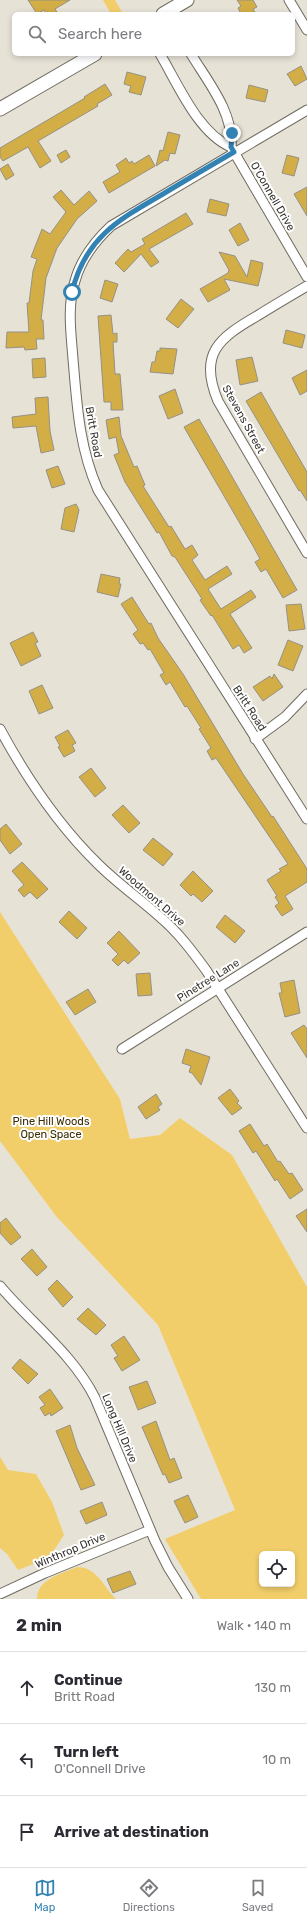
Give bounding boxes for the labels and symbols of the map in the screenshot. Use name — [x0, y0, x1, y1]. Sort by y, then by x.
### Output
route end — [223, 124, 241, 142]
street label: O'Connell Drive — [248, 159, 298, 233]
route start — [63, 283, 81, 301]
street label: Stevens Street — [219, 383, 268, 456]
street label: Britt Road — [83, 406, 104, 459]
street label: Britt Road — [230, 683, 269, 733]
street label: Woodmont Drive — [116, 864, 188, 929]
street label: Pinetree Lane — [175, 956, 242, 1005]
park label: Pine Hill Woods Open Space — [13, 1115, 90, 1141]
street label: Long Hill Drive — [99, 1392, 140, 1464]
street label: Winthrop Drive — [33, 1530, 107, 1571]

